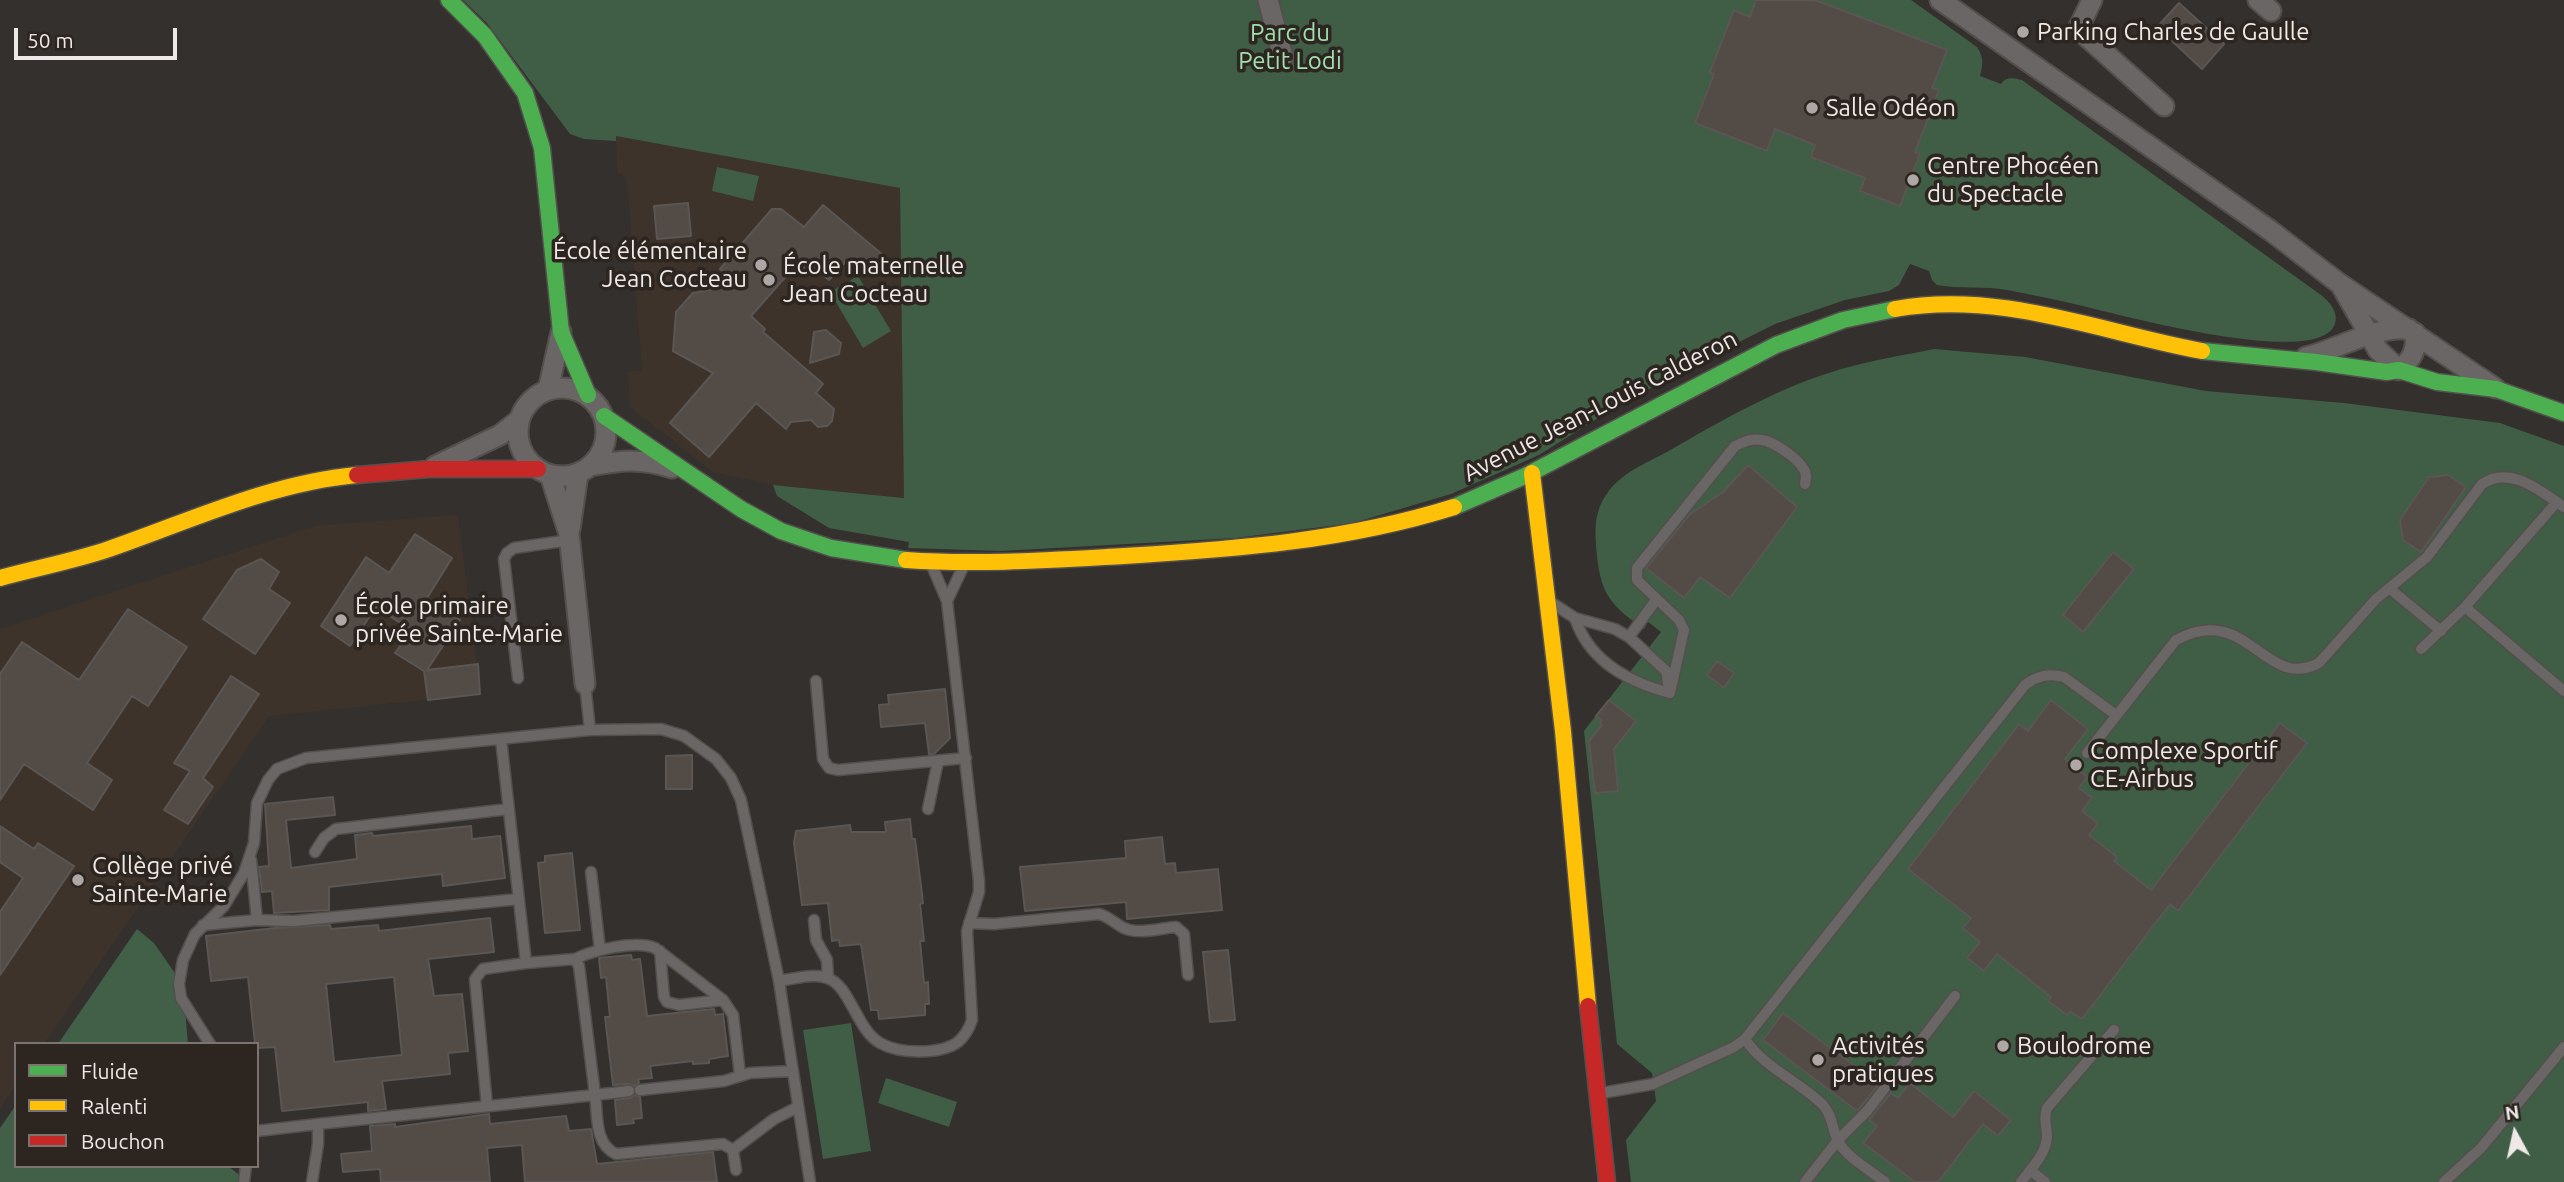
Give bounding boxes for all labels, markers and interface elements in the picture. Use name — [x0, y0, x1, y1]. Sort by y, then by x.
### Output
scale bar — [18, 14, 180, 58]
place label: Parking Charles de Gaulle — [2037, 18, 2309, 46]
park label: Parc du Petit Lodi — [1238, 19, 1342, 75]
marker: Parking Charles de Gaulle — [2015, 24, 2031, 40]
text: 50 m — [27, 28, 74, 52]
place label: Salle Odéon — [1826, 94, 1956, 122]
marker: Salle Odéon — [1804, 100, 1820, 116]
place label: Centre Phocéen du Spectacle — [1927, 152, 2099, 208]
marker: Centre Phocéen du Spectacle — [1905, 172, 1921, 188]
place label: École élémentaire Jean Cocteau — [553, 237, 747, 293]
place label: École maternelle Jean Cocteau — [783, 252, 964, 308]
marker: École élémentaire Jean Cocteau — [753, 257, 769, 273]
marker: École maternelle Jean Cocteau — [761, 272, 777, 288]
street label: Avenue Jean-Louis Calderon — [1458, 324, 1742, 488]
place label: École primaire privée Sainte-Marie — [355, 592, 563, 648]
marker: École primaire privée Sainte-Marie — [333, 612, 349, 628]
place label: Complexe Sportif CE-Airbus — [2090, 737, 2278, 793]
marker: Complexe Sportif CE-Airbus — [2068, 757, 2084, 773]
place label: Collège privé Sainte-Marie — [92, 852, 233, 908]
marker: Collège privé Sainte-Marie — [70, 872, 86, 888]
place label: Activités pratiques — [1832, 1032, 1934, 1088]
place label: Boulodrome — [2017, 1032, 2151, 1060]
marker: Boulodrome — [1995, 1038, 2011, 1054]
legend — [14, 1042, 259, 1168]
marker: Activités pratiques — [1810, 1052, 1826, 1068]
text: Fluide — [81, 1059, 139, 1083]
text: Ralenti — [81, 1094, 147, 1118]
north arrow — [2480, 1098, 2550, 1168]
text: N — [2504, 1100, 2521, 1124]
text: Bouchon — [81, 1129, 165, 1153]

